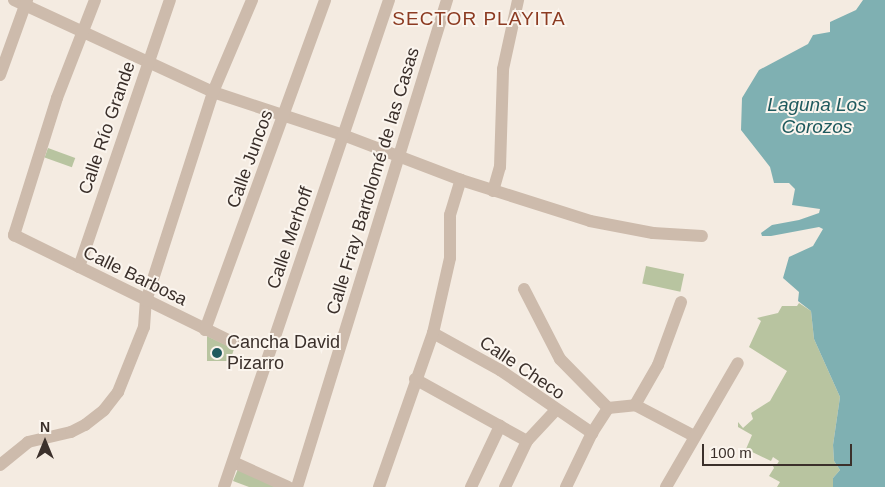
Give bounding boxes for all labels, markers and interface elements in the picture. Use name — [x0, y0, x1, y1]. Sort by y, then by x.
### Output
district label: SECTOR PLAYITA — [391, 8, 567, 30]
street label: Calle Fray Bartolomé de las Casas — [322, 45, 424, 317]
street label: Calle Río Grande — [74, 59, 140, 197]
water label: Laguna Los Corozos — [767, 94, 867, 138]
street label: Calle Juncos — [222, 107, 278, 211]
street label: Calle Merhoff — [262, 184, 318, 292]
street label: Calle Barbosa — [79, 242, 191, 310]
place label: Cancha David Pizarro — [227, 332, 340, 374]
street label: Calle Checo — [475, 332, 569, 404]
marker: Cancha David Pizarro — [211, 347, 223, 359]
north arrow — [20, 417, 70, 467]
text: N — [40, 419, 50, 435]
scale bar — [705, 434, 855, 466]
text: 100 m — [710, 444, 752, 461]

